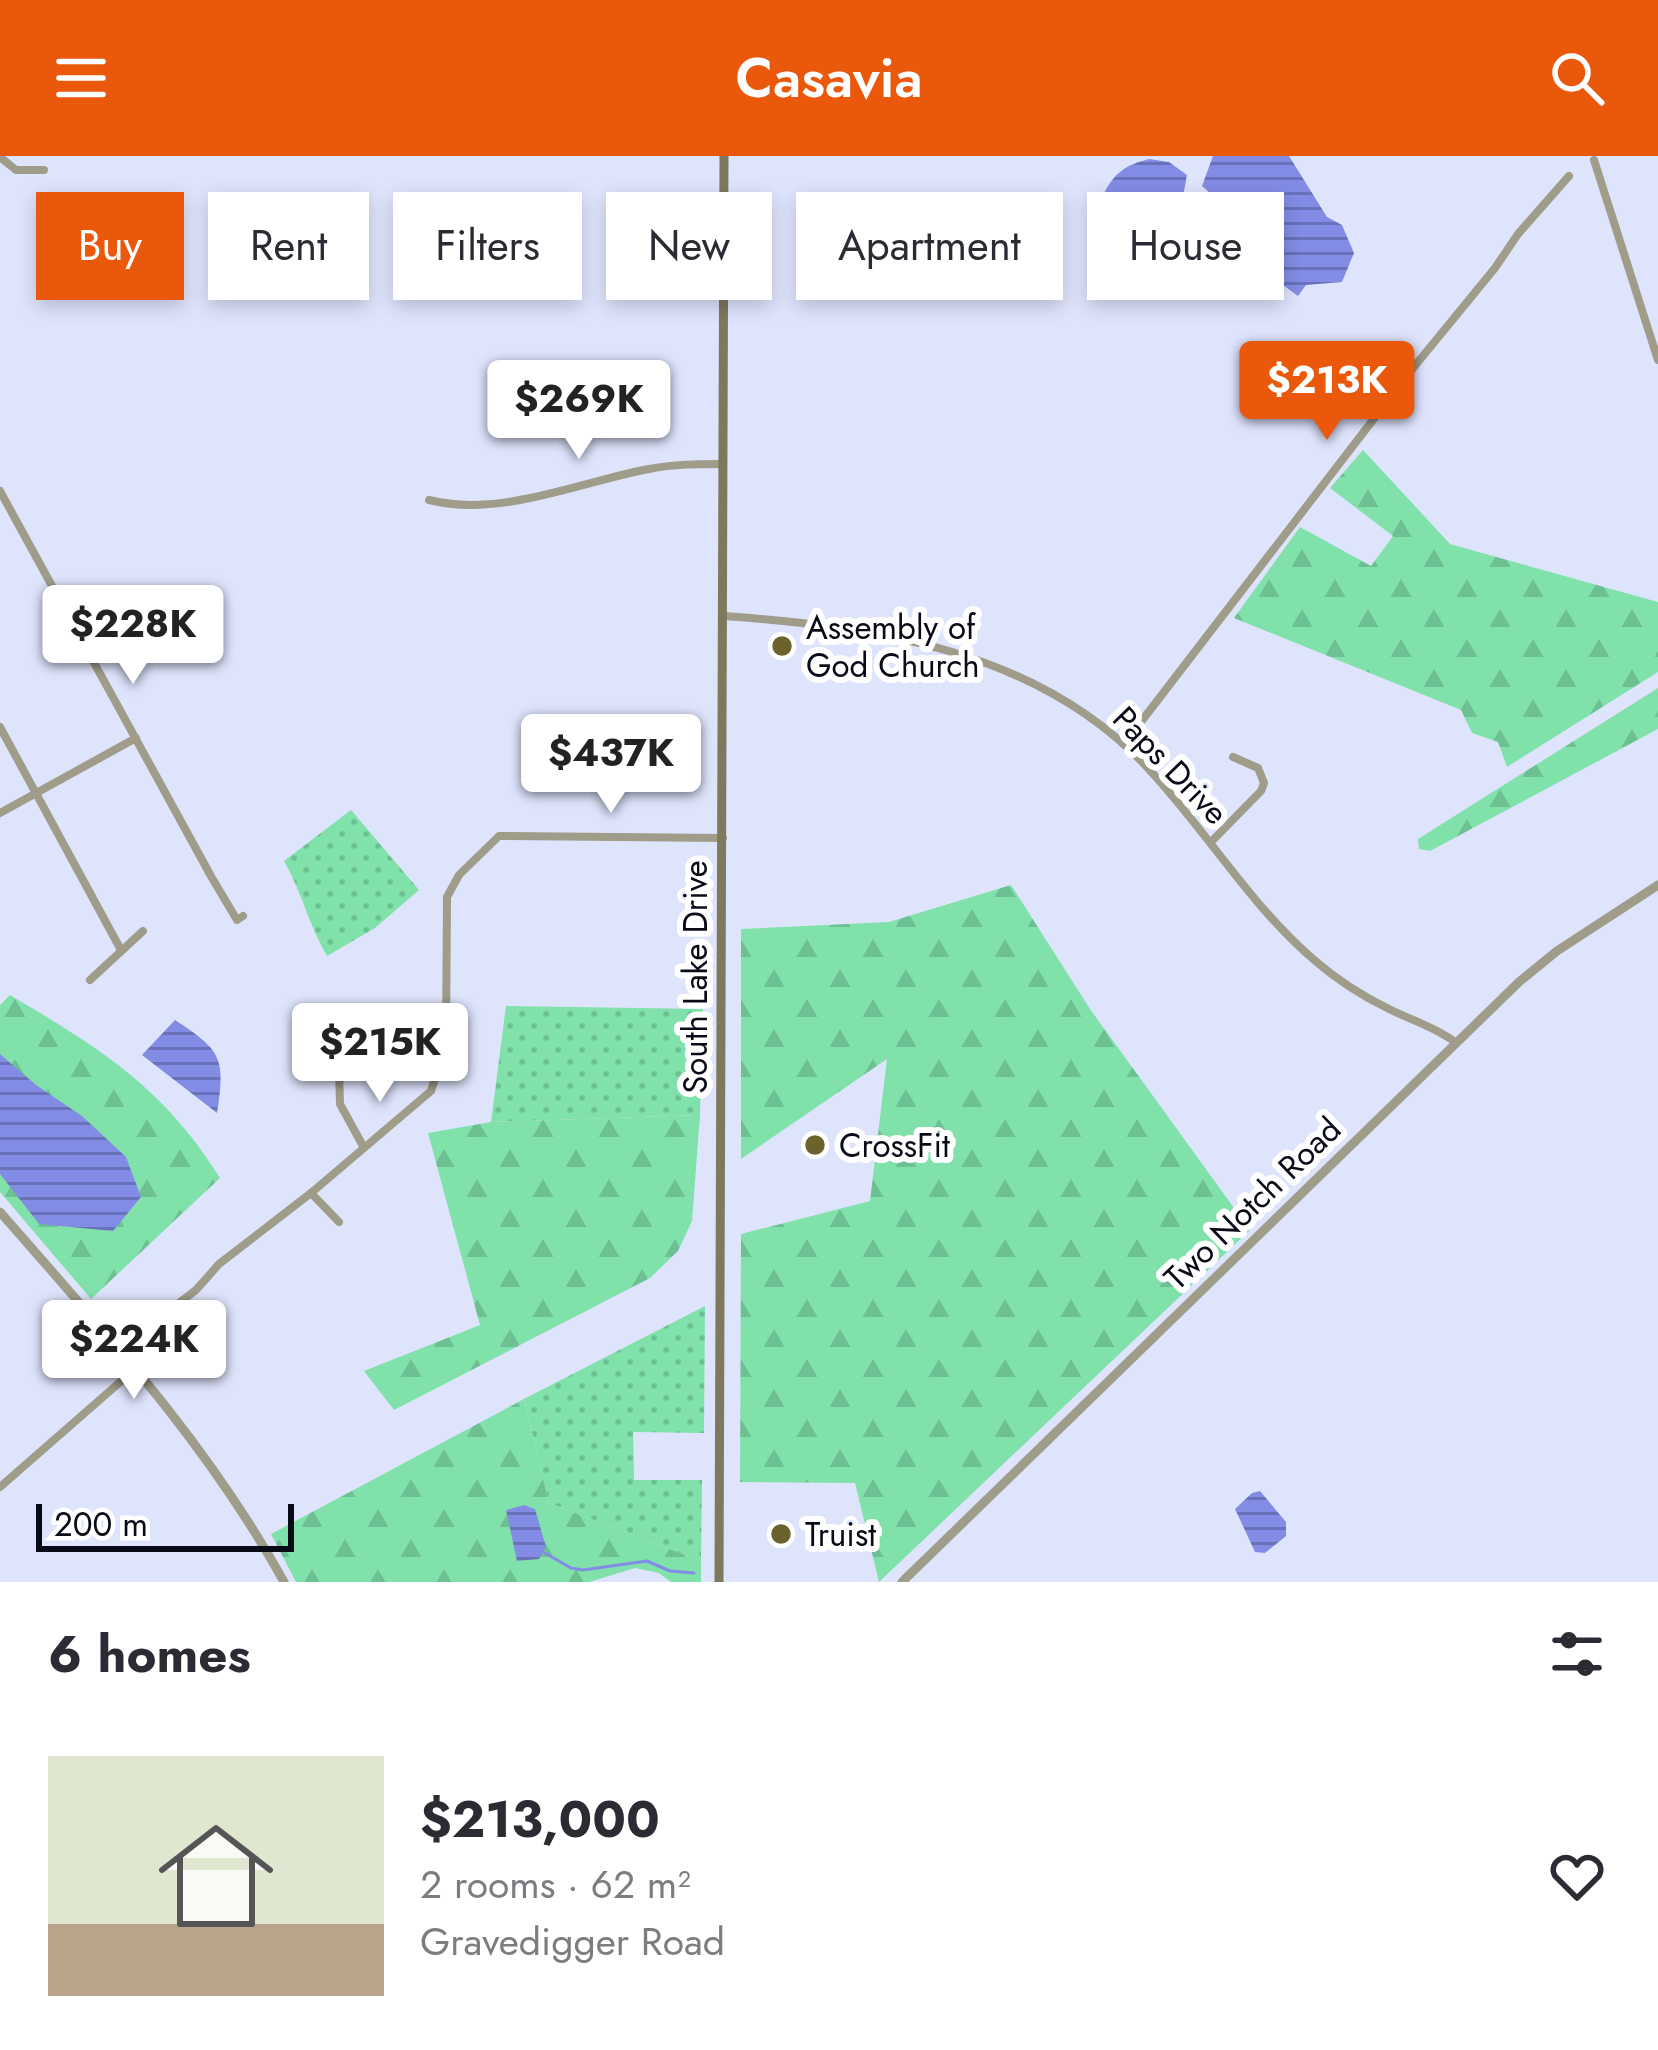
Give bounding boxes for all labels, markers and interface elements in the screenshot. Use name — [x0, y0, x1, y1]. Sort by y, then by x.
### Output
text: Casavia — [735, 39, 923, 117]
icon: menu — [48, 45, 114, 111]
icon: search — [1544, 45, 1610, 111]
chip: Buy — [36, 192, 184, 300]
chip: Rent — [208, 192, 369, 300]
chip: Filters — [393, 192, 582, 300]
chip: New — [606, 192, 772, 300]
chip: Apartment — [796, 192, 1063, 300]
chip: House — [1087, 192, 1284, 300]
pin: $213K — [1243, 341, 1411, 443]
text: $213K — [1266, 351, 1388, 408]
pin: $269K — [495, 360, 663, 462]
text: $269K — [514, 370, 644, 427]
pin: $228K — [49, 585, 217, 687]
text: $228K — [69, 595, 197, 652]
place label: Assembly of God Church — [806, 604, 979, 689]
marker: Assembly of God Church — [769, 633, 795, 659]
street label: Paps Drive — [1102, 696, 1239, 835]
pin: $437K — [527, 714, 695, 816]
text: $437K — [548, 724, 674, 781]
street label: South Lake Drive — [672, 860, 719, 1094]
pin: $215K — [296, 1003, 464, 1105]
text: $215K — [319, 1013, 441, 1070]
street label: Two Notch Road — [1153, 1107, 1351, 1300]
place label: CrossFit — [839, 1122, 950, 1169]
marker: CrossFit — [802, 1132, 828, 1158]
pin: $224K — [50, 1300, 218, 1402]
text: $224K — [69, 1310, 199, 1367]
scale bar — [36, 1498, 294, 1551]
text: 200 m — [54, 1501, 148, 1548]
place label: Truist — [805, 1511, 876, 1558]
marker: Truist — [768, 1521, 794, 1547]
text: 6 homes — [48, 1617, 251, 1691]
icon: filters — [1544, 1621, 1610, 1687]
text: $213,000 — [420, 1782, 660, 1856]
icon: home — [144, 1804, 288, 1948]
icon: heart — [1544, 1843, 1610, 1909]
text: 2 rooms · 62 m² — [420, 1856, 691, 1913]
text: Gravedigger Road — [420, 1913, 725, 1970]

